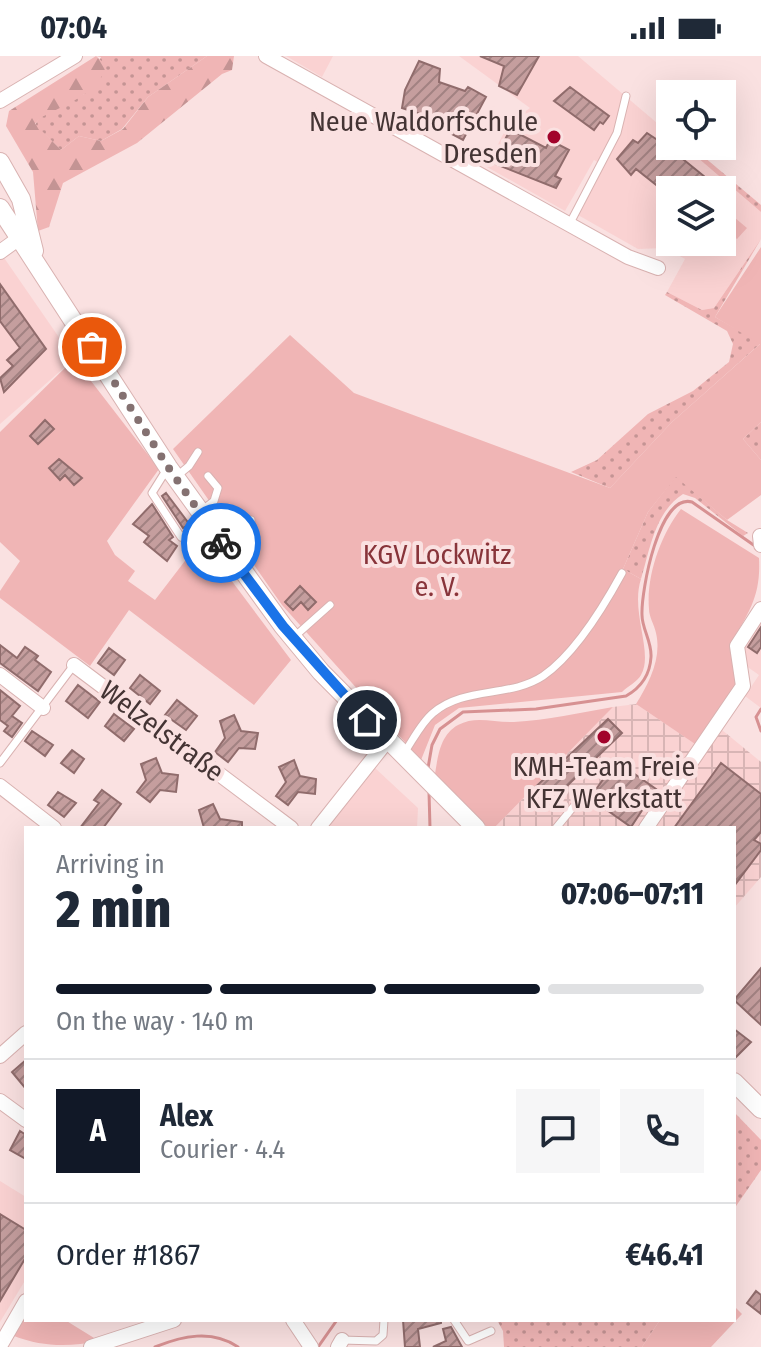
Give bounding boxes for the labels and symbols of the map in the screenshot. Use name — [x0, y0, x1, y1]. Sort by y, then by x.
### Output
place label: Neue Waldorfschule Dresden — [309, 105, 538, 170]
marker: Neue Waldorfschule Dresden — [545, 128, 563, 146]
pin — [58, 313, 126, 381]
courier — [181, 503, 261, 583]
park label: KGV Lockwitz e. V. — [363, 538, 511, 603]
street label: Welzelstraße — [93, 674, 231, 788]
pin — [333, 686, 401, 754]
marker: KMH-Team Freie KFZ Werkstatt — [595, 728, 613, 746]
place label: KMH-Team Freie KFZ Werkstatt — [513, 750, 695, 815]

